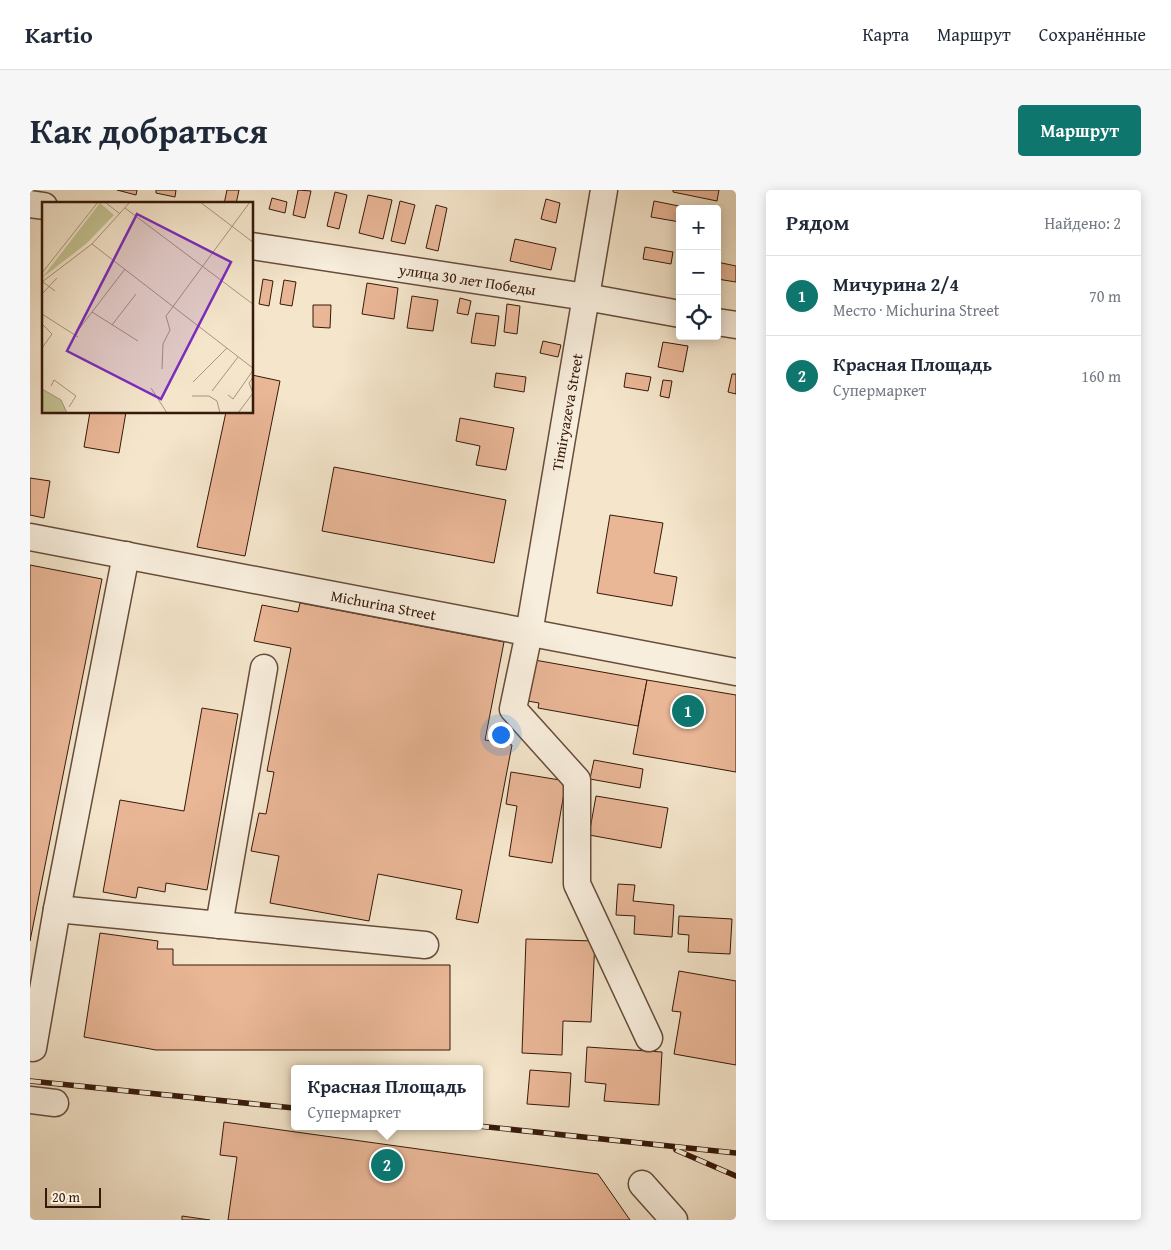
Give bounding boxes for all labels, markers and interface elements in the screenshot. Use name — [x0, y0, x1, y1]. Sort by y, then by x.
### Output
text: Kartio — [25, 17, 93, 52]
text: Карта — [863, 21, 909, 48]
text: Маршрут — [937, 21, 1011, 48]
text: Сохранённые — [1039, 21, 1146, 48]
text: Как добраться — [30, 105, 268, 156]
button: Маршрут — [1018, 105, 1141, 156]
inset map — [42, 202, 254, 414]
map controls — [676, 205, 721, 340]
button: + — [676, 205, 721, 250]
text: Рядом — [786, 207, 849, 238]
text: Найдено: 2 — [1044, 211, 1121, 235]
button: − — [676, 250, 721, 295]
street label: улица 30 лет Победы — [397, 258, 538, 300]
text: Мичурина 2/4 — [833, 270, 959, 298]
text: 1 — [798, 284, 806, 308]
text: 70 m — [1089, 284, 1121, 308]
button: locate — [676, 295, 721, 340]
text: Место · Michurina Street — [833, 298, 1000, 322]
text: Красная Площадь — [833, 350, 992, 378]
street label: Timiryazeva Street — [546, 351, 588, 472]
text: 2 — [798, 364, 806, 388]
text: 160 m — [1081, 364, 1121, 388]
text: Супермаркет — [833, 378, 926, 402]
street label: Michurina Street — [329, 584, 439, 625]
pin: 1 — [672, 692, 704, 730]
your location — [488, 722, 514, 748]
popup — [291, 1065, 483, 1130]
text: Красная Площадь — [307, 1072, 467, 1100]
text: Супермаркет — [307, 1100, 401, 1124]
pin: 2 — [371, 1146, 403, 1184]
scale bar — [45, 1185, 101, 1208]
text: 20 m — [52, 1187, 80, 1207]

